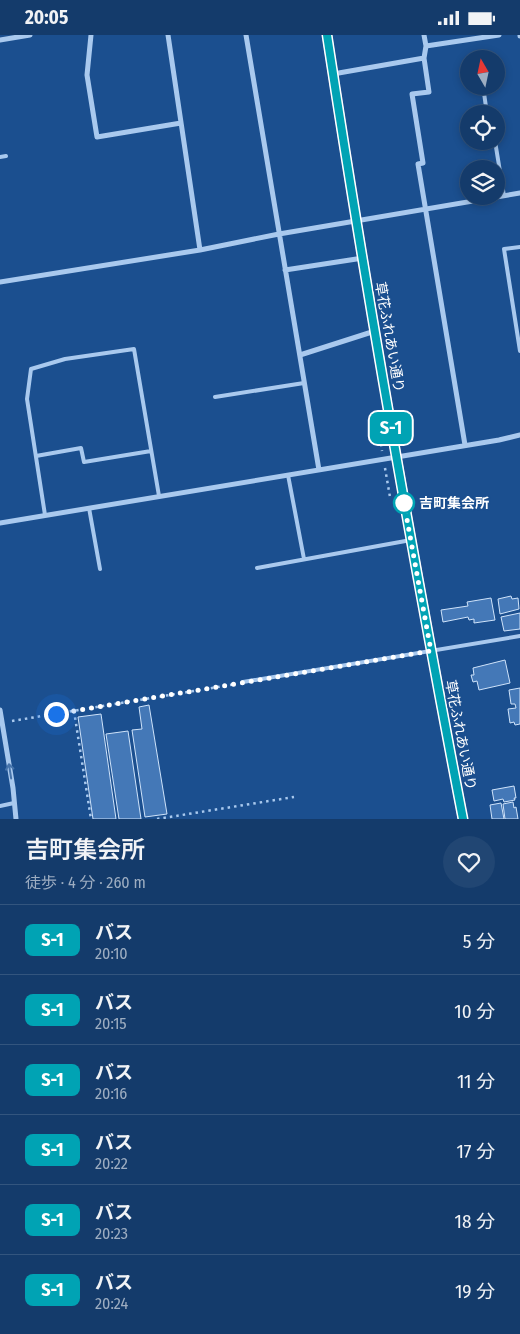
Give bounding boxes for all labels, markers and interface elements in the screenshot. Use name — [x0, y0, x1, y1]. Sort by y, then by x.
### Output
text: 20:05 — [25, 6, 68, 29]
north arrow — [460, 50, 505, 95]
map controls — [460, 50, 505, 205]
button: locate — [460, 105, 505, 150]
button: layers — [460, 160, 505, 205]
street label: 草花ふれあい通り — [371, 280, 408, 394]
line badge: S-1 — [362, 412, 420, 444]
text: S-1 — [380, 417, 402, 439]
marker: 吉町集会所 — [393, 492, 415, 514]
place label: 吉町集会所 — [419, 495, 489, 512]
street label: 草花ふれあい通り — [441, 679, 480, 792]
your location — [44, 702, 69, 727]
one-way arrow — [5, 763, 15, 779]
text: 吉町集会所 — [25, 836, 145, 864]
button: heart — [443, 836, 495, 888]
text: 徒歩 · 4 分 · 260 m — [25, 873, 146, 892]
text: バス — [95, 921, 133, 944]
text: S-1 — [41, 929, 64, 951]
text: 5 分 — [463, 930, 495, 953]
text: 20:10 — [95, 944, 128, 963]
text: バス — [95, 991, 133, 1014]
text: S-1 — [41, 999, 64, 1021]
text: 10 分 — [454, 1000, 495, 1023]
text: 20:15 — [95, 1014, 127, 1033]
text: バス — [95, 1061, 133, 1084]
text: S-1 — [41, 1069, 64, 1091]
text: 11 分 — [457, 1070, 495, 1093]
text: 20:16 — [95, 1084, 127, 1103]
text: バス — [95, 1131, 133, 1154]
text: S-1 — [41, 1139, 64, 1161]
text: 17 分 — [456, 1140, 495, 1163]
text: 20:22 — [95, 1154, 128, 1173]
text: バス — [95, 1201, 133, 1224]
text: S-1 — [41, 1209, 64, 1231]
text: 18 分 — [455, 1210, 495, 1233]
text: 20:23 — [95, 1224, 128, 1243]
text: バス — [95, 1271, 133, 1294]
text: S-1 — [41, 1279, 64, 1301]
text: 19 分 — [455, 1280, 495, 1303]
text: 20:24 — [95, 1294, 128, 1313]

